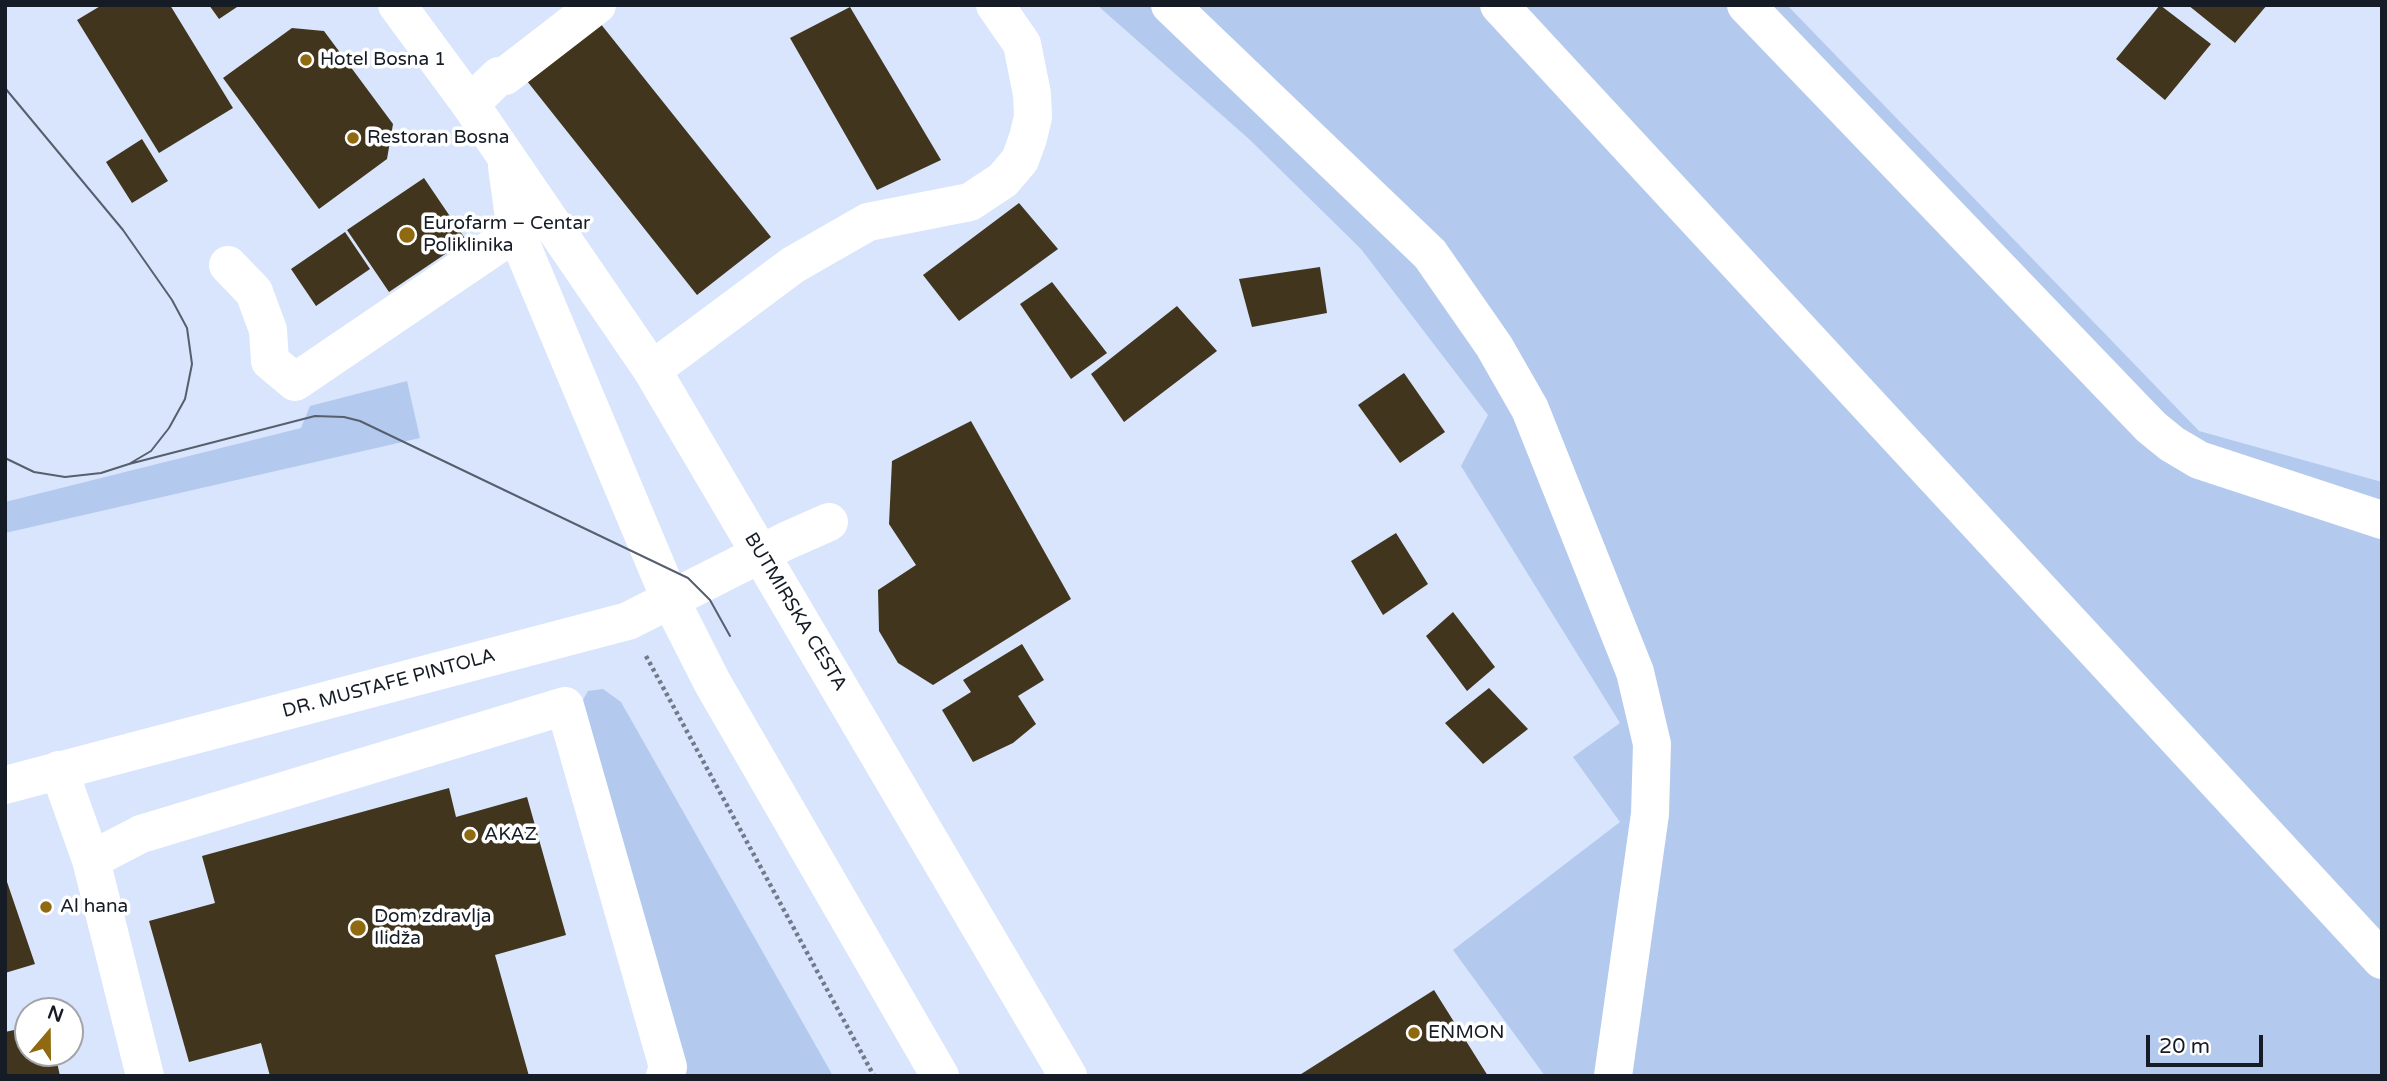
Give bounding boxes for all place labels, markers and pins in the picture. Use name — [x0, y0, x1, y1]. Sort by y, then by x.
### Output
place label: Hotel Bosna 1 — [320, 49, 446, 71]
marker: Hotel Bosna 1 — [298, 52, 314, 68]
place label: Restoran Bosna — [367, 127, 509, 149]
marker: Restoran Bosna — [345, 130, 361, 146]
place label: Eurofarm – Centar Poliklinika — [423, 213, 590, 257]
marker: Eurofarm – Centar Poliklinika — [397, 225, 417, 245]
place label: AKAZ — [484, 824, 537, 846]
marker: AKAZ — [462, 827, 478, 843]
place label: Al hana — [60, 896, 128, 918]
marker: Al hana — [38, 899, 54, 915]
place label: Dom zdravlja Ilidža — [374, 906, 491, 950]
marker: Dom zdravlja Ilidža — [348, 918, 368, 938]
place label: ENMON — [1428, 1022, 1504, 1044]
marker: ENMON — [1406, 1025, 1422, 1041]

